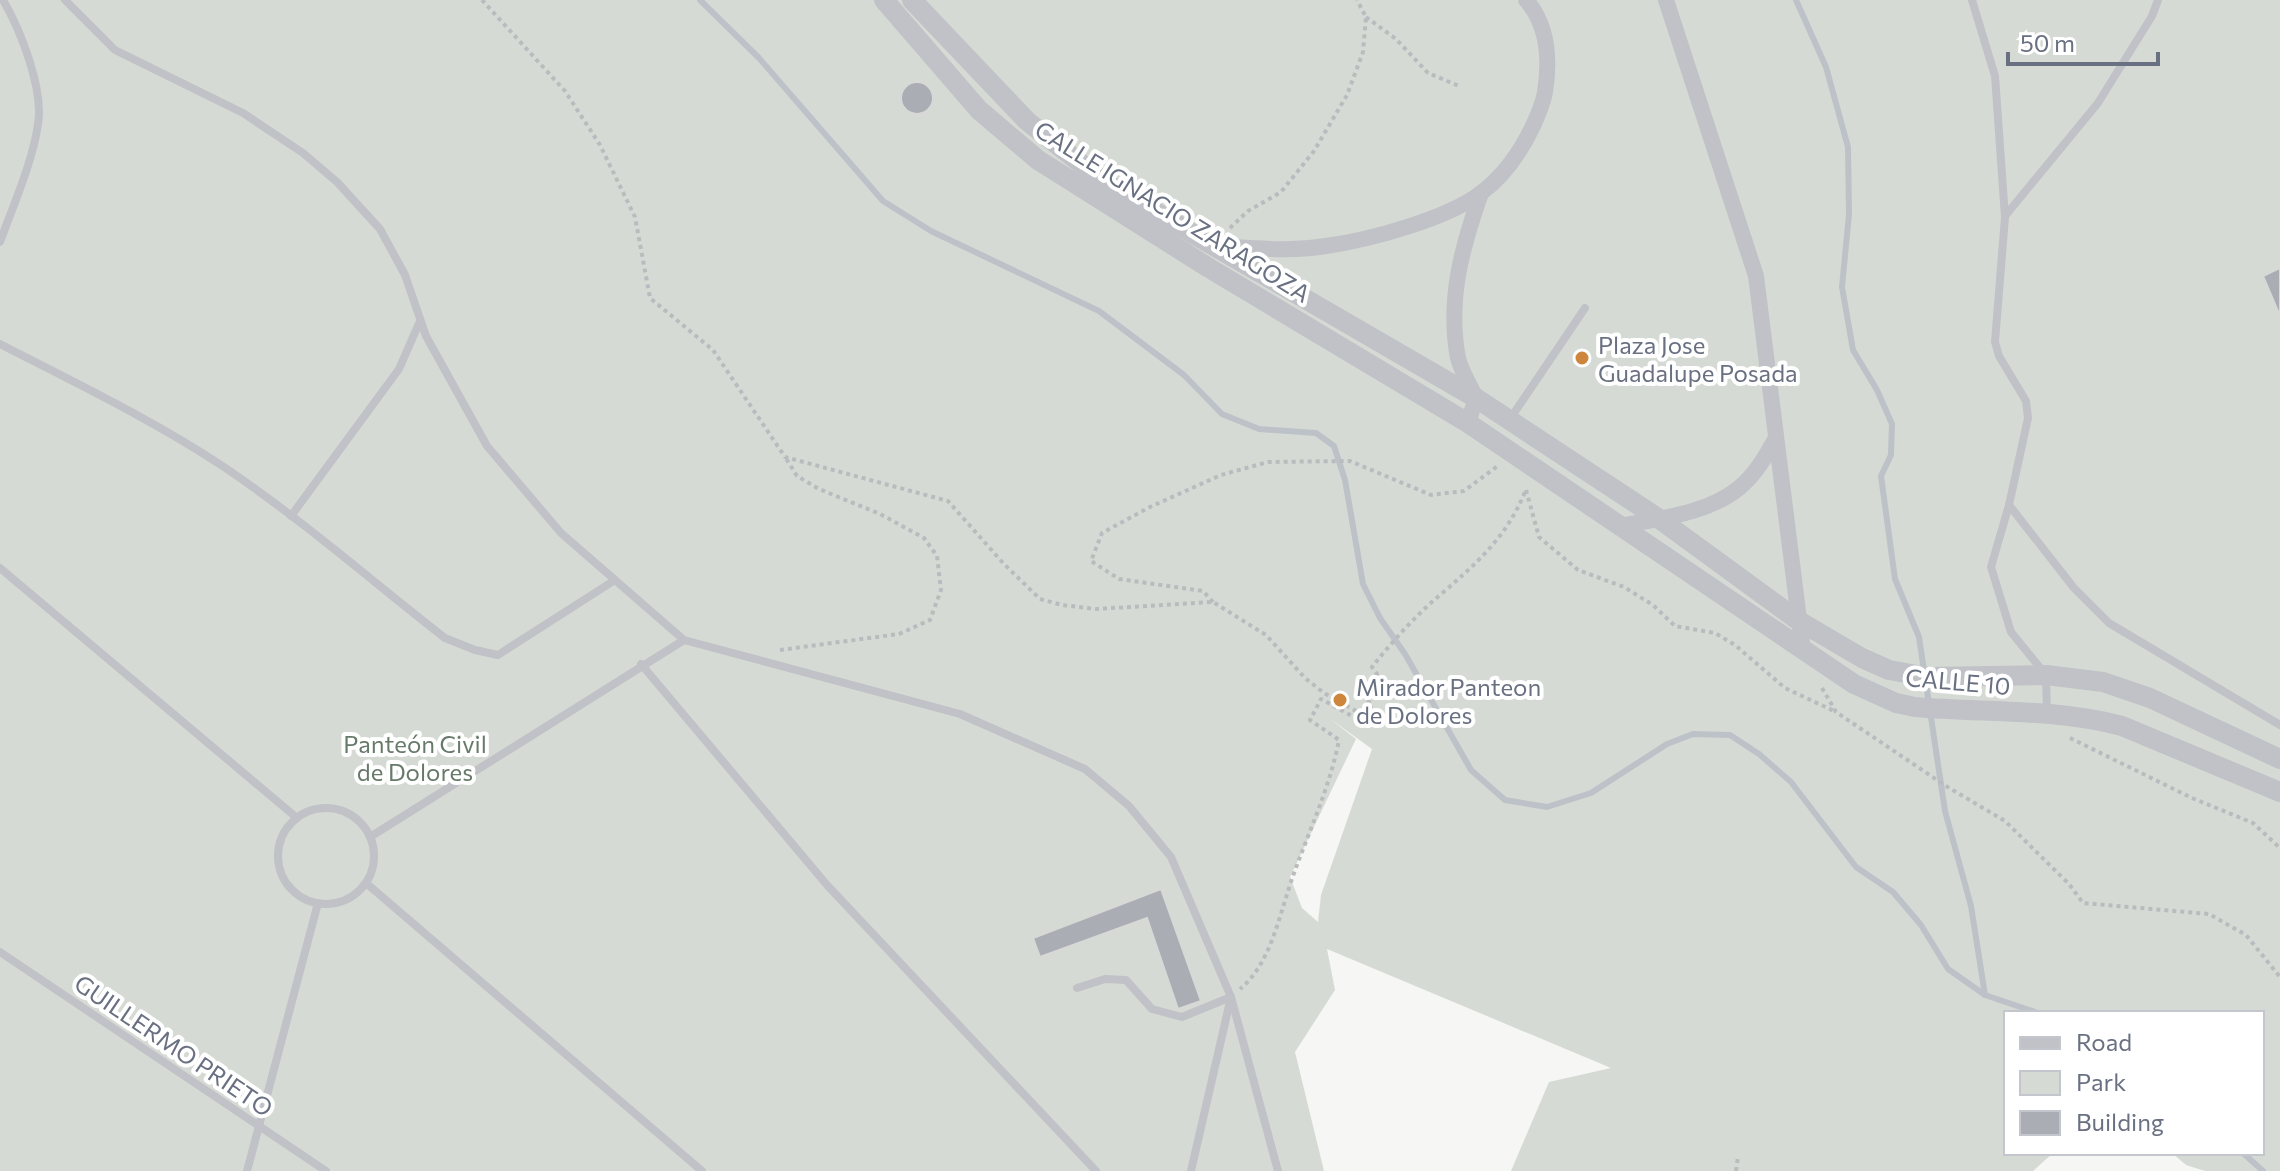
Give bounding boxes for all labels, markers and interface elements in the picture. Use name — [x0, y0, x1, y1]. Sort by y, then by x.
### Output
scale bar — [2008, 16, 2158, 66]
text: 50 m — [2020, 28, 2075, 57]
street label: CALLE IGNACIO ZARAGOZA — [1030, 114, 1316, 308]
place label: Plaza Jose Guadalupe Posada — [1598, 330, 1798, 387]
marker: Plaza Jose Guadalupe Posada — [1573, 349, 1591, 367]
street label: CALLE 10 — [1904, 662, 2012, 700]
place label: Mirador Panteon de Dolores — [1356, 672, 1541, 729]
marker: Mirador Panteon de Dolores — [1331, 691, 1349, 709]
park label: Panteón Civil de Dolores — [343, 729, 487, 786]
street label: GUILLERMO PRIETO — [69, 968, 279, 1122]
legend — [2004, 1011, 2264, 1155]
text: Road — [2076, 1027, 2132, 1056]
text: Park — [2076, 1067, 2126, 1096]
text: Building — [2076, 1107, 2164, 1136]

